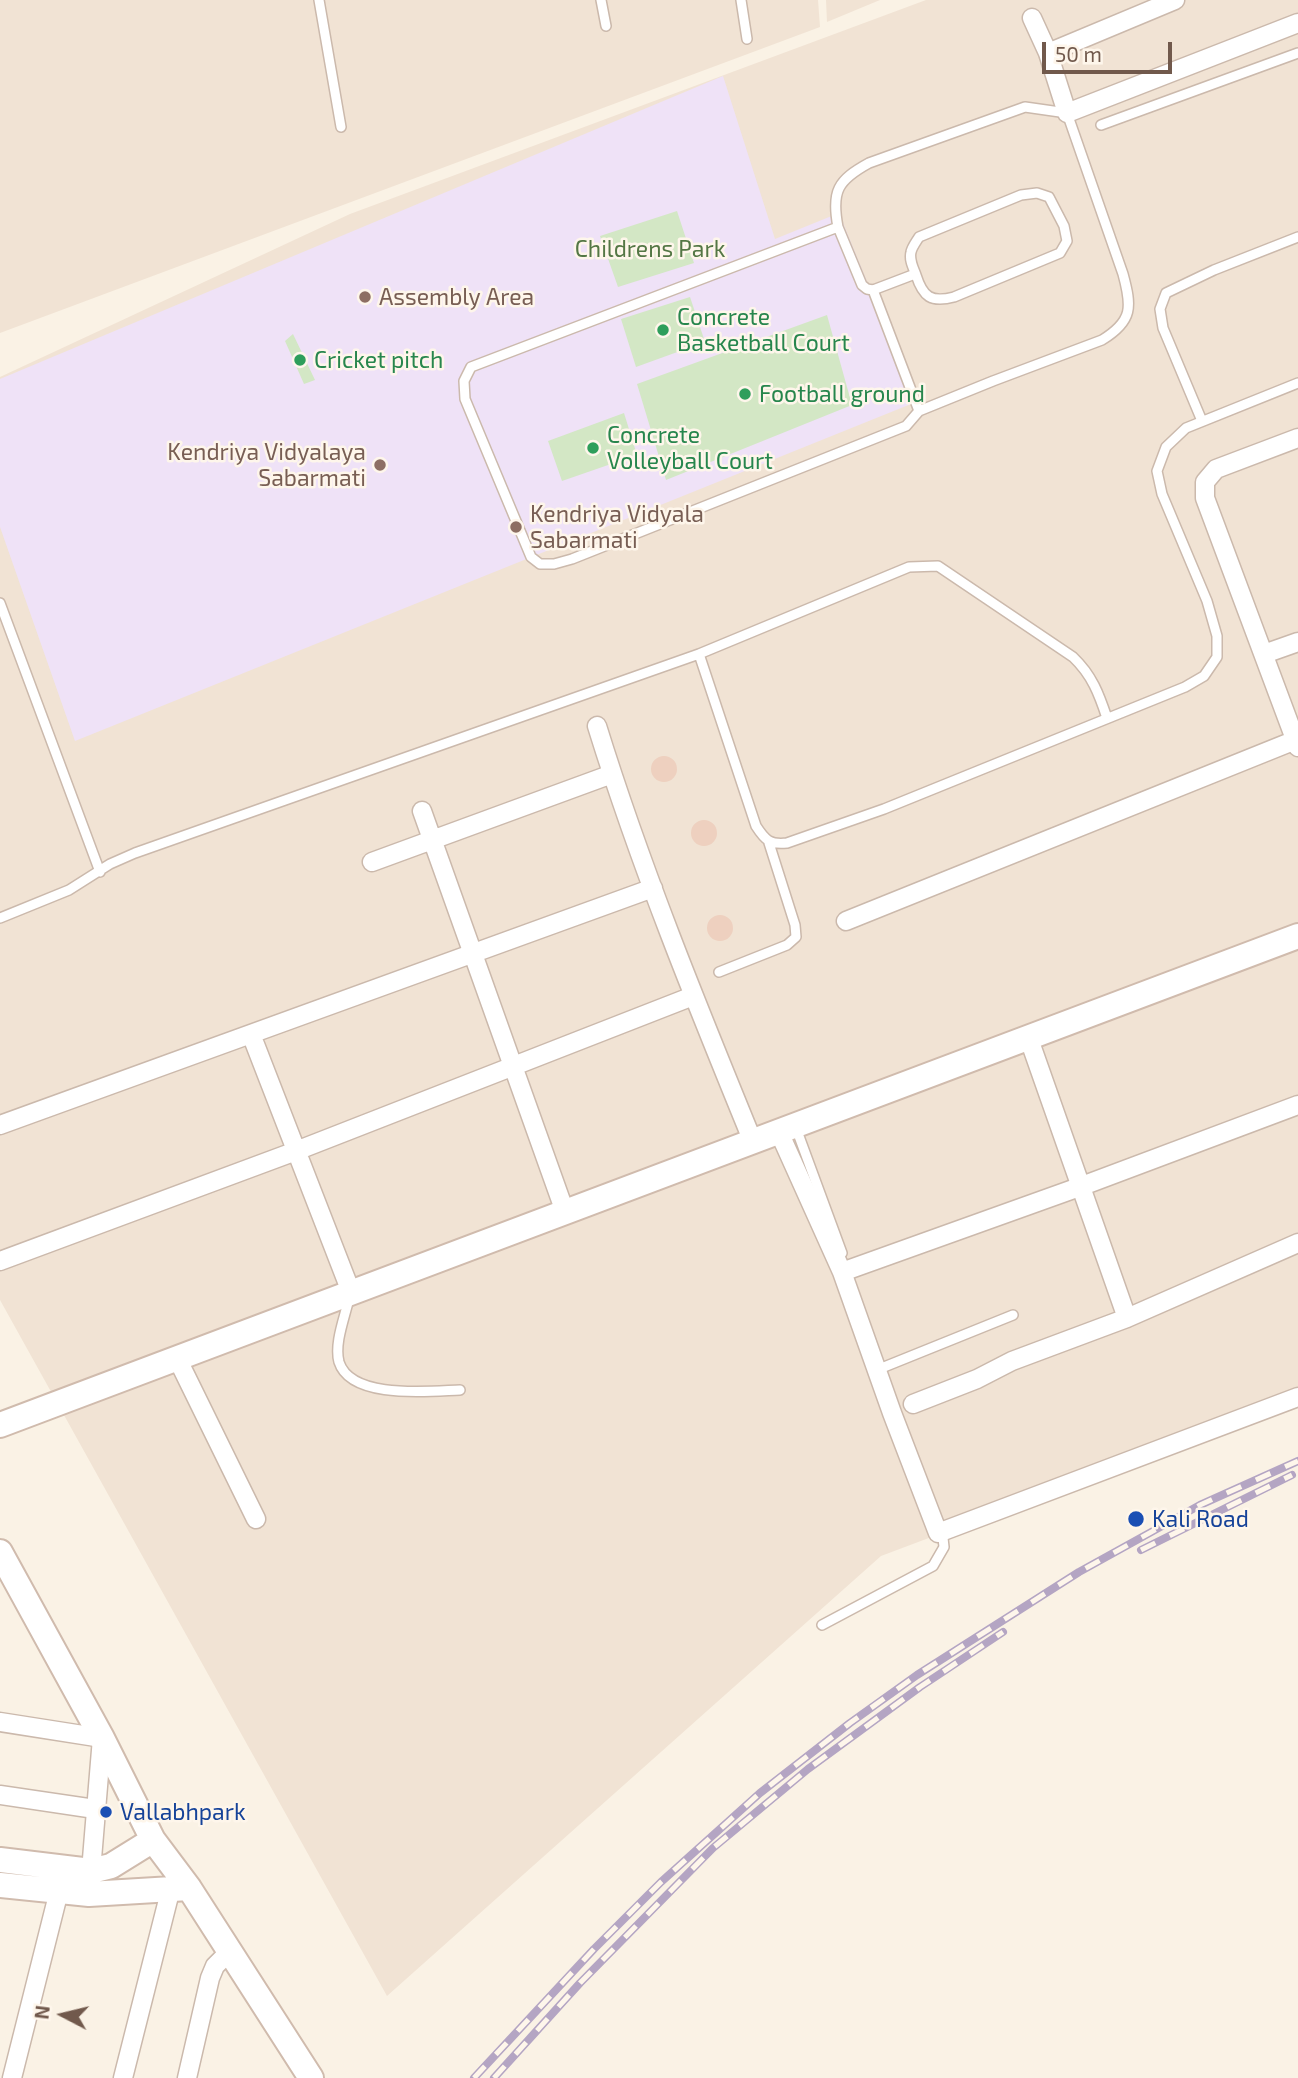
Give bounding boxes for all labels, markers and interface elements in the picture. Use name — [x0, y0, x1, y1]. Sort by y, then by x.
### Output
scale bar — [1046, 28, 1176, 72]
text: 50 m — [1055, 41, 1102, 66]
park label: Childrens Park — [575, 235, 725, 263]
place label: Assembly Area — [379, 283, 534, 311]
marker: Assembly Area — [357, 289, 373, 305]
place label: Concrete Basketball Court — [677, 303, 850, 357]
marker: Concrete Basketball Court — [655, 322, 671, 338]
place label: Cricket pitch — [314, 346, 443, 374]
marker: Cricket pitch — [292, 352, 308, 368]
place label: Football ground — [759, 380, 925, 408]
marker: Football ground — [737, 386, 753, 402]
place label: Concrete Volleyball Court — [607, 421, 773, 475]
place label: Kendriya Vidyalaya Sabarmati — [167, 438, 366, 492]
marker: Concrete Volleyball Court — [585, 440, 601, 456]
marker: Kendriya Vidyalaya Sabarmati — [372, 457, 388, 473]
place label: Kendriya Vidyala Sabarmati — [530, 500, 704, 554]
marker: Kendriya Vidyala Sabarmati — [508, 519, 524, 535]
place label: Kali Road — [1152, 1505, 1249, 1533]
marker: Kali Road — [1126, 1509, 1146, 1529]
place label: Vallabhpark — [120, 1798, 246, 1826]
marker: Vallabhpark — [98, 1804, 114, 1820]
north arrow — [28, 1980, 98, 2050]
text: N — [29, 2004, 54, 2021]

